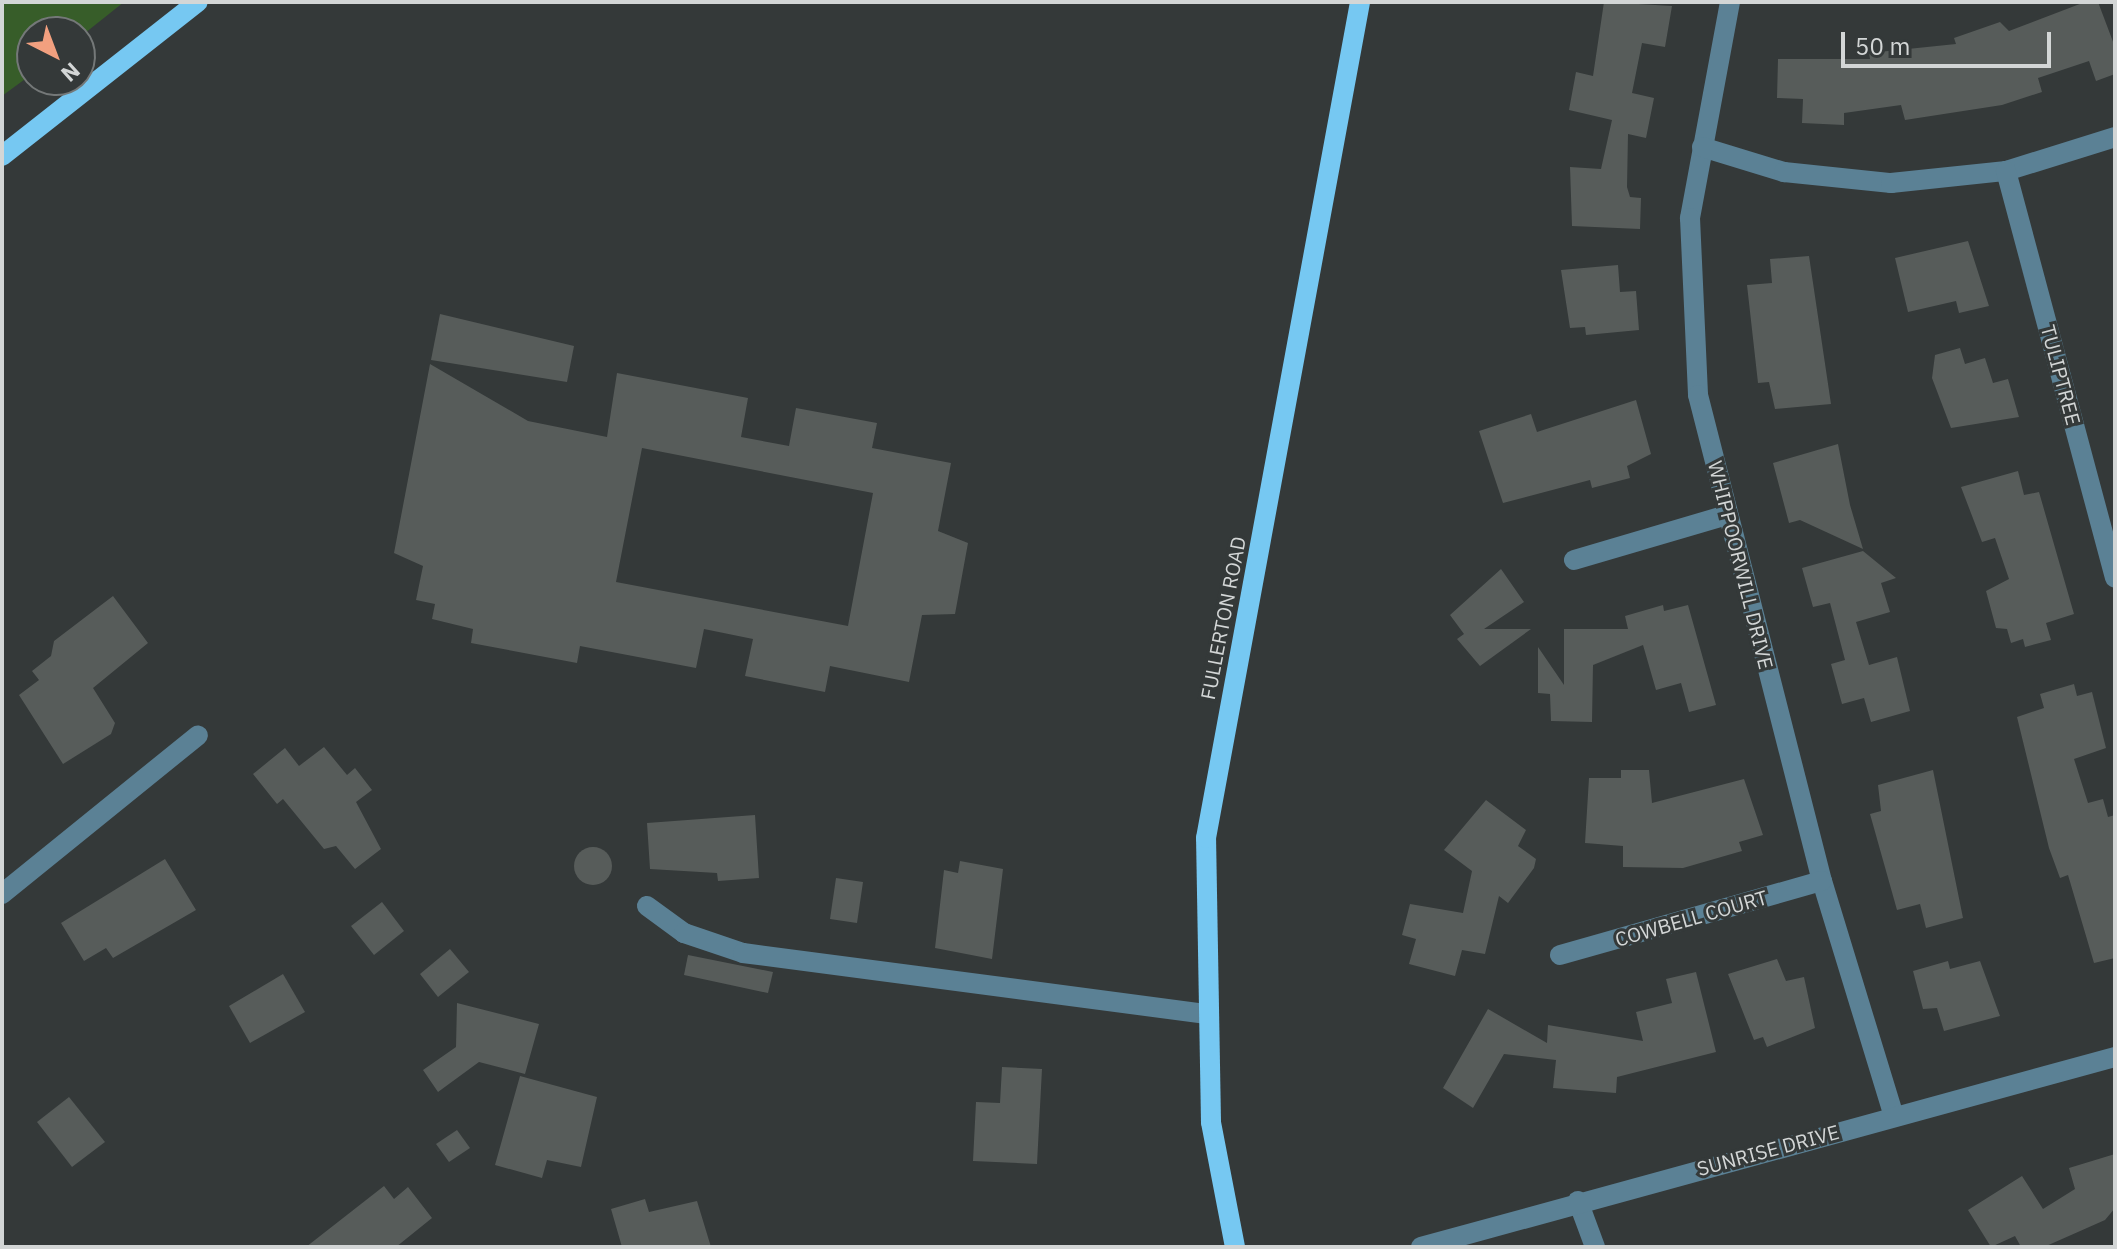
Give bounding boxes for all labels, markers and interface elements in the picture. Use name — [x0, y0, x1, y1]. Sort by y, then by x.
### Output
north arrow — [16, 16, 96, 96]
scale bar — [1845, 16, 2055, 66]
text: 50 m — [1855, 30, 1910, 62]
text: N — [55, 57, 87, 89]
street label: TULIPTREE — [2036, 322, 2086, 428]
street label: WHIPPOORWILL DRIVE — [1703, 458, 1779, 672]
street label: FULLERTON ROAD — [1195, 534, 1251, 702]
street label: COWBELL COURT — [1612, 885, 1770, 951]
street label: SUNRISE DRIVE — [1694, 1119, 1842, 1181]

